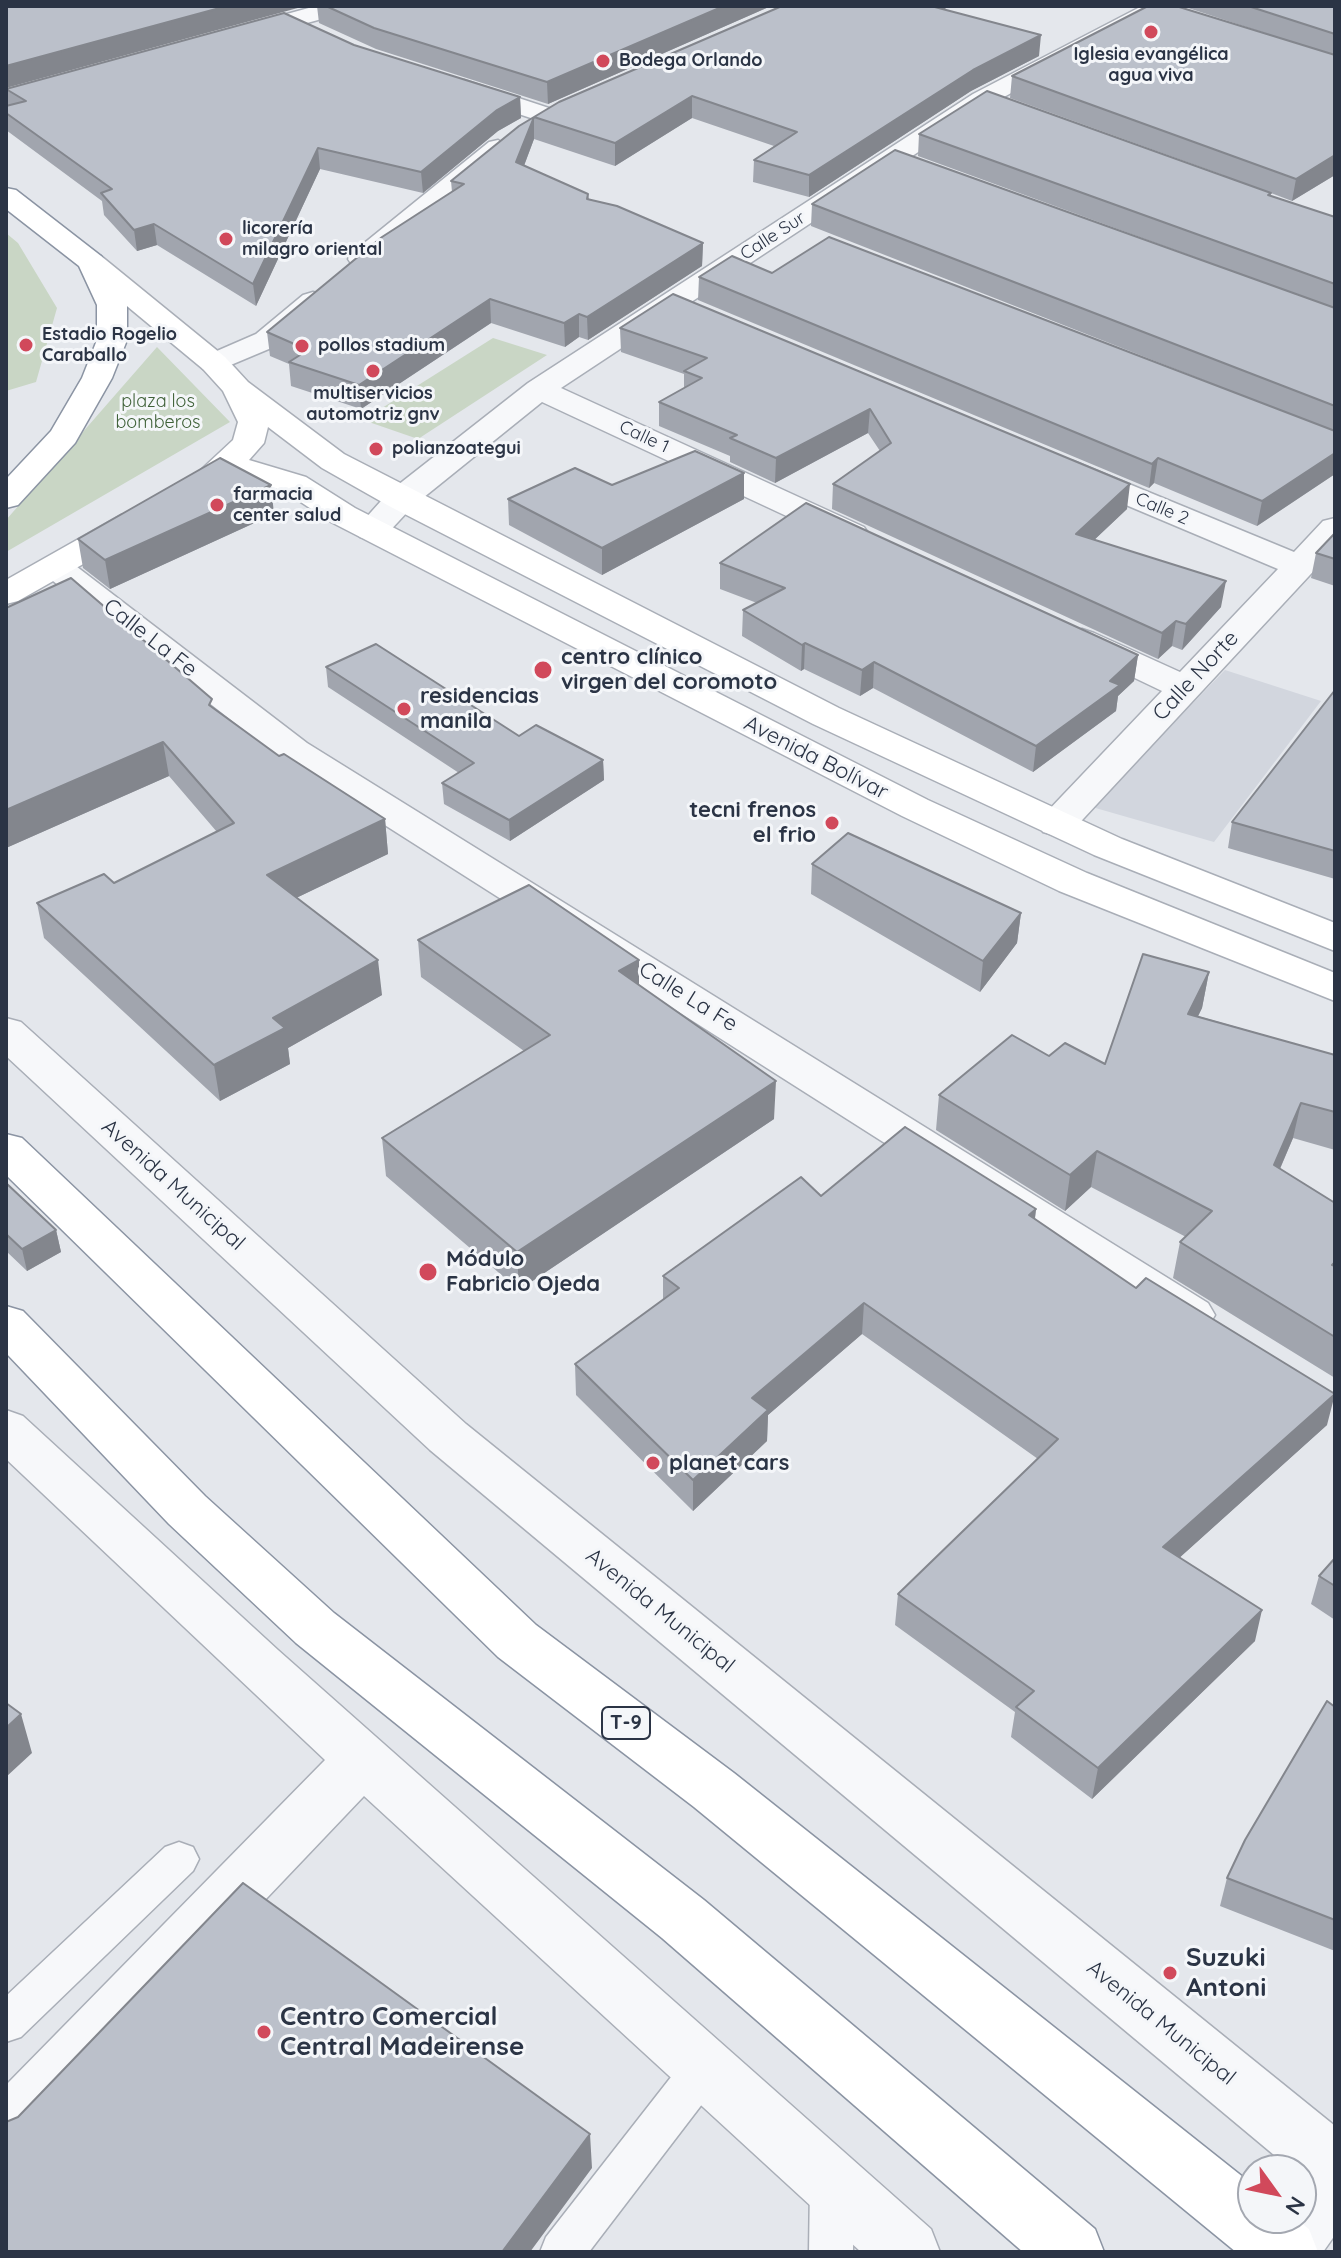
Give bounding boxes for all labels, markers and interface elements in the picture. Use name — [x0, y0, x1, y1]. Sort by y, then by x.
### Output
marker: Iglesia evangélica agua viva — [1142, 23, 1160, 41]
place label: Iglesia evangélica agua viva — [1073, 44, 1229, 86]
place label: Bodega Orlando — [619, 50, 762, 72]
marker: Bodega Orlando — [594, 52, 612, 70]
street label: Calle Sur — [736, 207, 810, 265]
place label: licorería milagro oriental — [242, 218, 382, 260]
marker: licorería milagro oriental — [217, 230, 235, 248]
place label: Estadio Rogelio Caraballo — [42, 324, 177, 366]
place label: pollos stadium — [318, 335, 445, 357]
marker: Estadio Rogelio Caraballo — [17, 336, 35, 354]
marker: pollos stadium — [293, 337, 311, 355]
marker: multiservicios automotriz gnv — [364, 362, 382, 380]
place label: multiservicios automotriz gnv — [306, 383, 440, 426]
park label: plaza los bomberos — [115, 391, 201, 434]
street label: Calle 1 — [616, 416, 672, 458]
place label: polianzoategui — [392, 438, 521, 460]
marker: polianzoategui — [367, 440, 385, 458]
place label: farmacia center salud — [233, 484, 341, 526]
street label: Calle 2 — [1132, 488, 1192, 530]
marker: farmacia center salud — [208, 496, 226, 514]
street label: Calle La Fe — [98, 593, 202, 683]
street label: Calle Norte — [1148, 625, 1244, 727]
place label: centro clínico virgen del coromoto — [561, 644, 777, 696]
marker: centro clínico virgen del coromoto — [532, 659, 554, 681]
place label: residencias manila — [420, 683, 539, 734]
marker: residencias manila — [395, 700, 413, 718]
street label: Avenida Bolívar — [739, 710, 893, 806]
place label: tecni frenos el frio — [689, 797, 816, 848]
marker: tecni frenos el frio — [823, 814, 841, 832]
street label: Calle La Fe — [634, 956, 742, 1038]
street label: Avenida Municipal — [96, 1114, 250, 1256]
place label: Módulo Fabricio Ojeda — [446, 1246, 600, 1298]
marker: Módulo Fabricio Ojeda — [417, 1261, 439, 1283]
place label: planet cars — [669, 1450, 789, 1476]
marker: planet cars — [644, 1454, 662, 1472]
street label: Avenida Municipal — [580, 1543, 740, 1679]
road number: T-9 — [602, 1707, 650, 1739]
place label: Suzuki Antoni — [1186, 1942, 1266, 2004]
street label: Avenida Municipal — [1081, 1955, 1241, 2091]
marker: Suzuki Antoni — [1161, 1964, 1179, 1982]
place label: Centro Comercial Central Madeirense — [280, 2001, 524, 2062]
marker: Centro Comercial Central Madeirense — [255, 2023, 273, 2041]
north arrow — [1237, 2154, 1317, 2234]
text: N — [1279, 2192, 1312, 2220]

